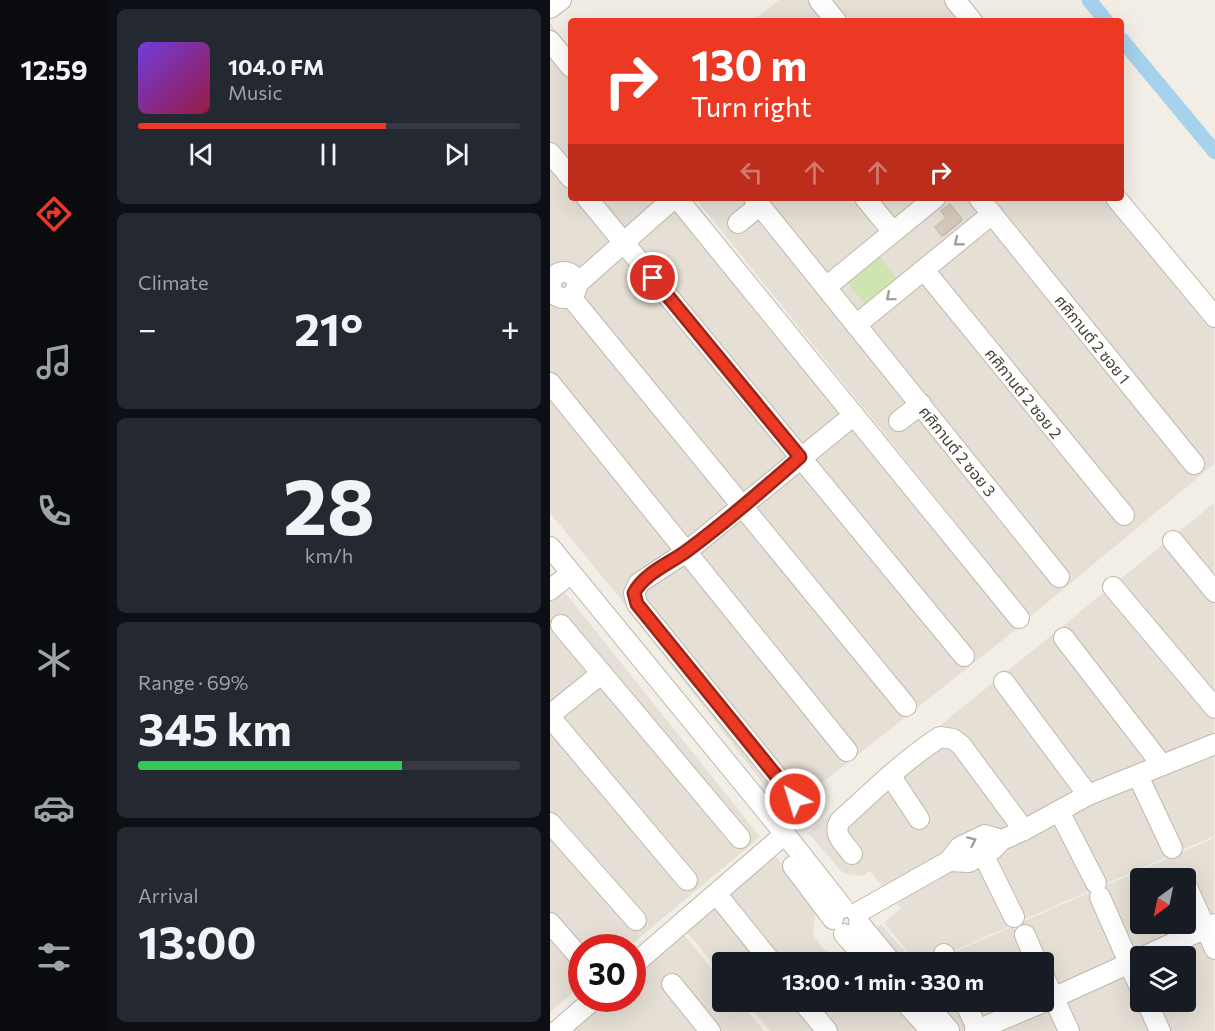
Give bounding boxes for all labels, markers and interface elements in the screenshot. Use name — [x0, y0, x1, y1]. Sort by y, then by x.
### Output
text: 130 m — [691, 38, 807, 90]
icon: right — [592, 42, 670, 120]
text: 12:59 — [20, 53, 88, 86]
text: 104.0 FM — [228, 53, 324, 80]
text: Music — [228, 80, 282, 104]
text: Turn right — [691, 90, 811, 123]
icon: previous — [185, 138, 218, 171]
icon: pause — [312, 138, 345, 171]
icon: next — [440, 138, 473, 171]
icon: left — [735, 156, 768, 189]
icon: ahead — [798, 156, 831, 189]
icon: ahead — [861, 156, 894, 189]
icon: right — [924, 156, 957, 189]
icon: directions — [33, 193, 75, 235]
one-way arrow — [954, 234, 965, 245]
pin — [627, 252, 678, 303]
icon: arrive — [636, 261, 669, 294]
text: Climate — [138, 270, 208, 294]
one-way arrow — [886, 290, 897, 301]
street label: ศศิกานต์ 2 ซอย 1 — [1051, 291, 1135, 387]
text: 21° — [294, 300, 363, 355]
text: − — [138, 307, 157, 348]
text: + — [501, 307, 520, 348]
icon: music — [33, 341, 75, 383]
street label: ศศิกานต์ 2 ซอย 2 — [982, 344, 1066, 442]
street label: ศศิกานต์ 2 ซอย 3 — [916, 402, 1000, 500]
text: 28 — [283, 456, 375, 551]
icon: phone — [33, 490, 75, 532]
text: km/h — [305, 543, 353, 567]
icon: climate — [33, 639, 75, 681]
text: Range · 69% — [138, 670, 248, 694]
text: 345 km — [138, 700, 292, 755]
position arrow — [763, 767, 827, 831]
icon: car — [33, 787, 75, 829]
one-way arrow — [966, 836, 977, 848]
north arrow — [1130, 868, 1196, 934]
map controls — [1130, 868, 1196, 1012]
text: Arrival — [138, 883, 199, 907]
text: 13:00 — [138, 913, 256, 968]
speed limit sign: 30 — [568, 934, 646, 1012]
icon: filters — [33, 936, 75, 978]
button: layers — [1130, 946, 1196, 1012]
text: 13:00 · 1 min · 330 m — [782, 968, 984, 995]

